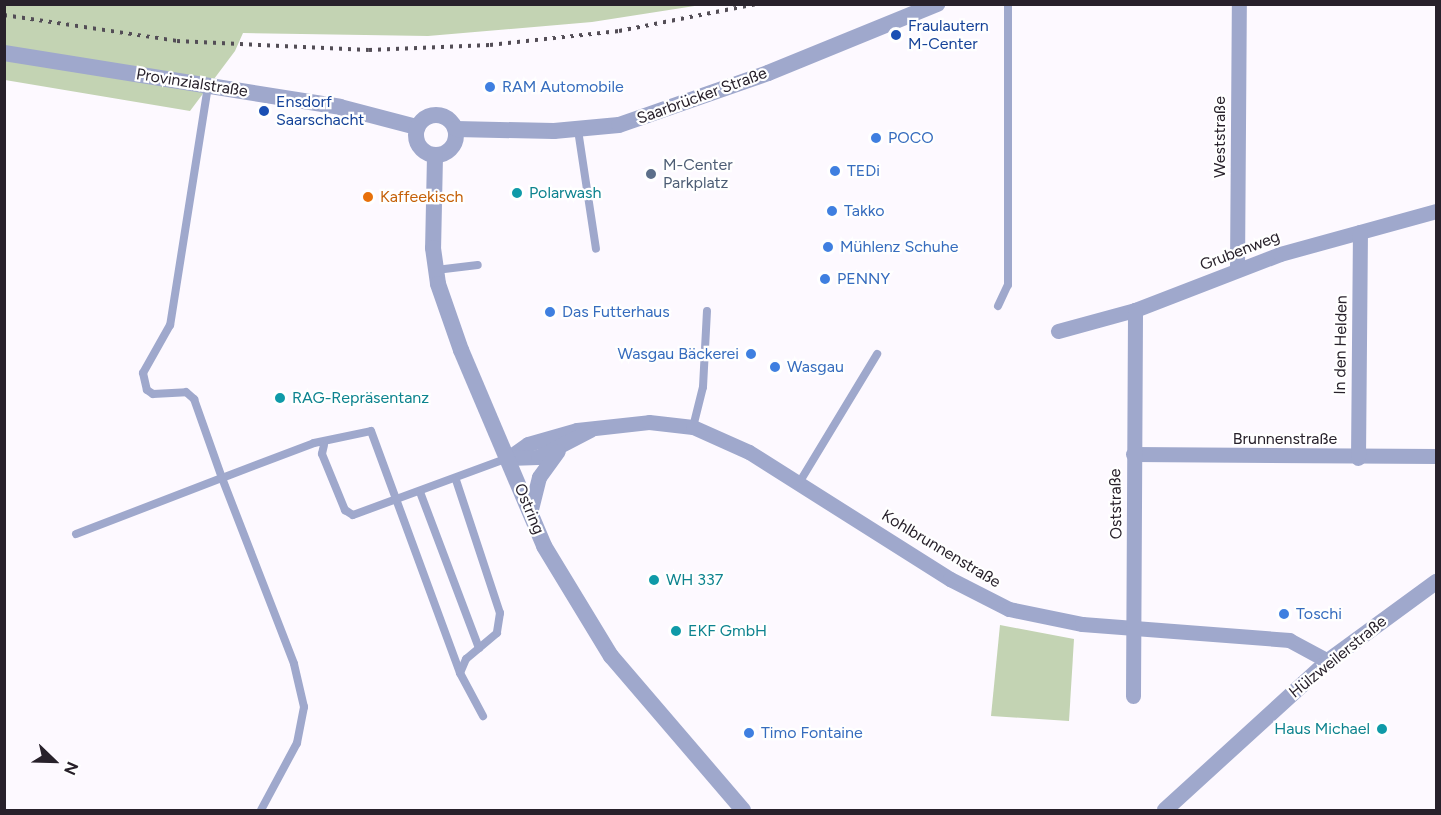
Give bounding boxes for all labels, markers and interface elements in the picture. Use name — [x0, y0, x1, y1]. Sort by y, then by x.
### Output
place label: Fraulautern M-Center — [908, 16, 989, 54]
marker: Fraulautern M-Center — [889, 28, 903, 42]
street label: Saarbrücker Straße — [634, 64, 770, 128]
street label: Provinzialstraße — [135, 65, 249, 101]
place label: RAM Automobile — [502, 77, 624, 97]
marker: RAM Automobile — [483, 80, 497, 94]
place label: Ensdorf Saarschacht — [276, 92, 364, 130]
street label: Weststraße — [1210, 96, 1230, 178]
marker: Ensdorf Saarschacht — [257, 104, 271, 118]
place label: POCO — [888, 128, 934, 148]
marker: POCO — [869, 131, 883, 145]
place label: M-Center Parkplatz — [663, 155, 733, 193]
place label: TEDi — [847, 161, 880, 181]
marker: TEDi — [828, 164, 842, 178]
marker: M-Center Parkplatz — [644, 167, 658, 181]
place label: Polarwash — [529, 183, 601, 203]
marker: Polarwash — [510, 186, 524, 200]
place label: Kaffeekisch — [380, 187, 464, 207]
marker: Kaffeekisch — [361, 190, 375, 204]
place label: Takko — [844, 201, 885, 221]
marker: Takko — [825, 204, 839, 218]
street label: Grubenweg — [1197, 227, 1283, 275]
place label: Mühlenz Schuhe — [840, 237, 958, 257]
marker: Mühlenz Schuhe — [821, 240, 835, 254]
place label: PENNY — [837, 269, 890, 289]
marker: PENNY — [818, 272, 832, 286]
street label: In den Helden — [1331, 295, 1351, 395]
place label: Das Futterhaus — [562, 302, 670, 322]
marker: Das Futterhaus — [543, 305, 557, 319]
place label: Wasgau Bäckerei — [617, 344, 739, 364]
marker: Wasgau Bäckerei — [744, 347, 758, 361]
place label: Wasgau — [787, 357, 844, 377]
marker: Wasgau — [768, 360, 782, 374]
place label: RAG-Repräsentanz — [292, 388, 429, 408]
marker: RAG-Repräsentanz — [273, 391, 287, 405]
street label: Brunnenstraße — [1233, 429, 1337, 449]
street label: Oststraße — [1106, 468, 1126, 540]
street label: Ostring — [510, 481, 548, 537]
street label: Kohlbrunnenstraße — [878, 506, 1004, 592]
place label: WH 337 — [666, 570, 723, 590]
marker: WH 337 — [647, 573, 661, 587]
place label: Toschi — [1296, 604, 1342, 624]
marker: Toschi — [1277, 607, 1291, 621]
street label: Hülzweilerstraße — [1285, 612, 1391, 702]
place label: EKF GmbH — [688, 621, 767, 641]
marker: EKF GmbH — [669, 624, 683, 638]
place label: Haus Michael — [1274, 719, 1370, 739]
marker: Haus Michael — [1375, 722, 1389, 736]
place label: Timo Fontaine — [761, 723, 863, 743]
marker: Timo Fontaine — [742, 726, 756, 740]
north arrow — [24, 731, 84, 791]
text: N — [60, 759, 82, 778]

